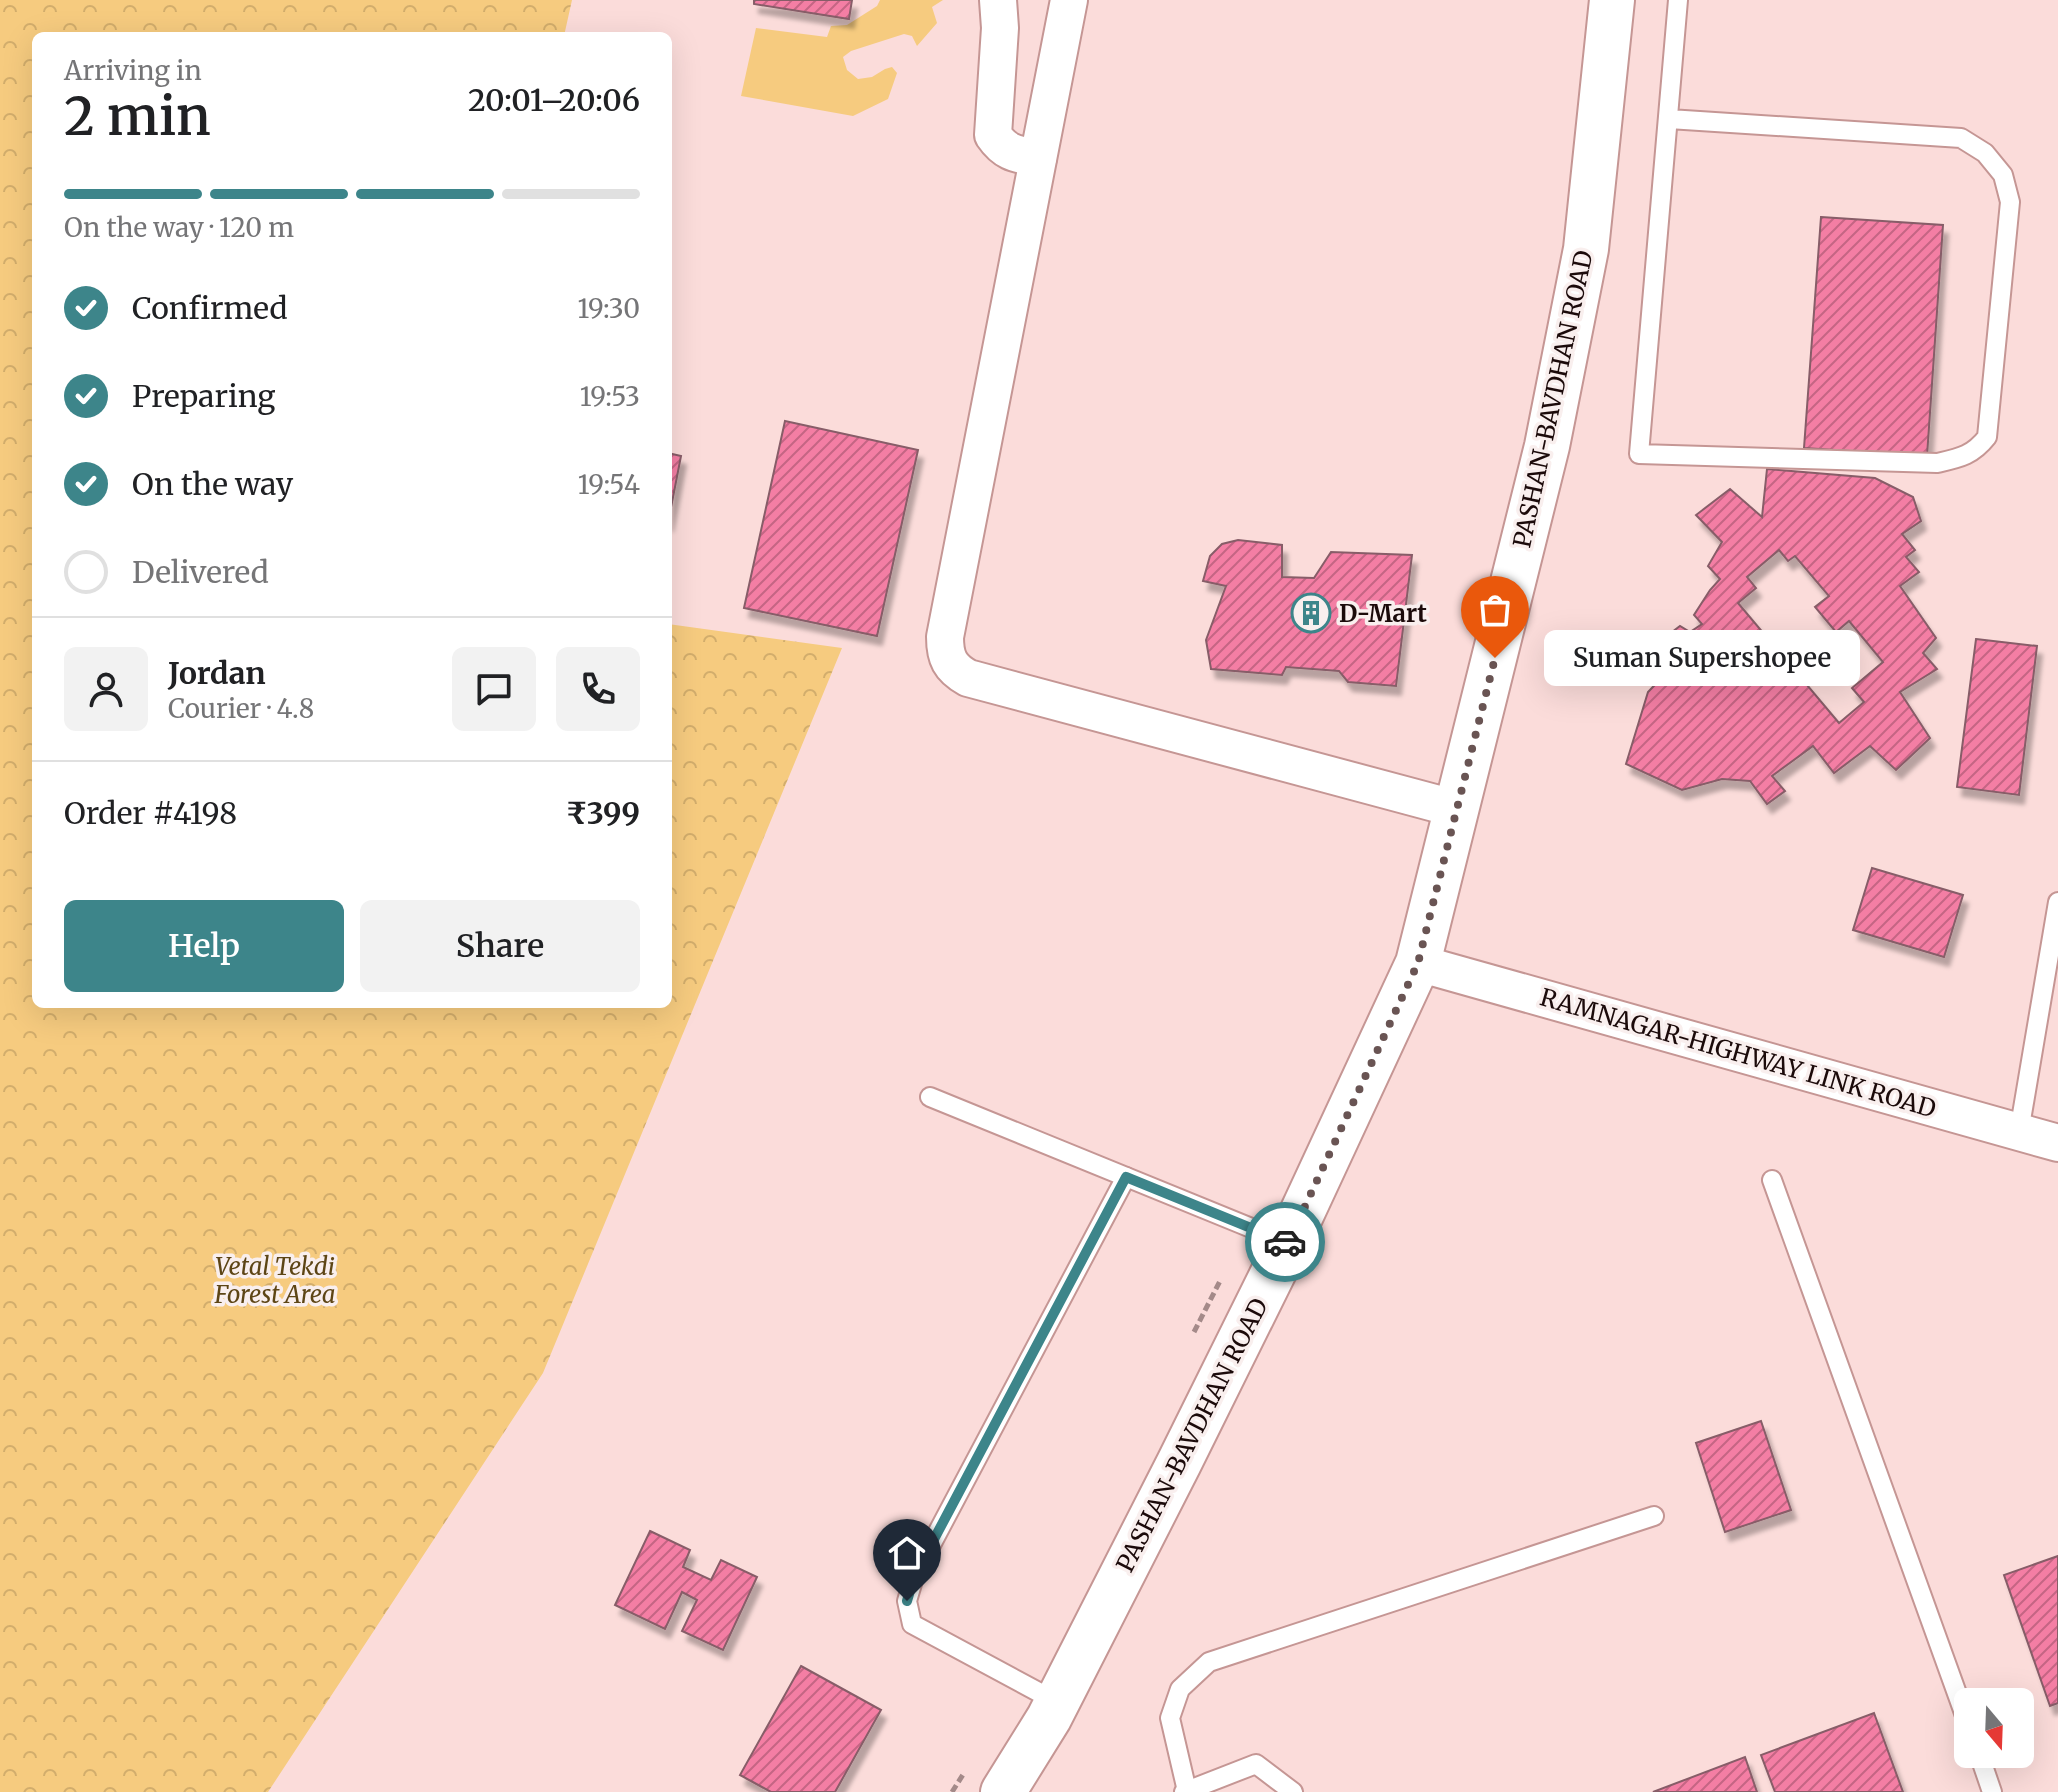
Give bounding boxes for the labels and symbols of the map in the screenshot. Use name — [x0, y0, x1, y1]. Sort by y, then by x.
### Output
street label: PASHAN-BAVDHAN ROAD — [1506, 247, 1600, 551]
pin — [1461, 576, 1529, 658]
building icon: D-Mart — [1290, 592, 1332, 634]
place label: D-Mart — [1339, 598, 1427, 629]
callout: Suman Supershopee — [1543, 630, 1859, 686]
street label: RAMNAGAR-HIGHWAY LINK ROAD — [1536, 982, 1940, 1124]
courier — [1245, 1202, 1325, 1282]
park label: Vetal Tekdi Forest Area — [213, 1251, 336, 1310]
street label: PASHAN-BAVDHAN ROAD — [1109, 1293, 1275, 1577]
pin — [873, 1519, 941, 1601]
north arrow — [1954, 1688, 2034, 1768]

